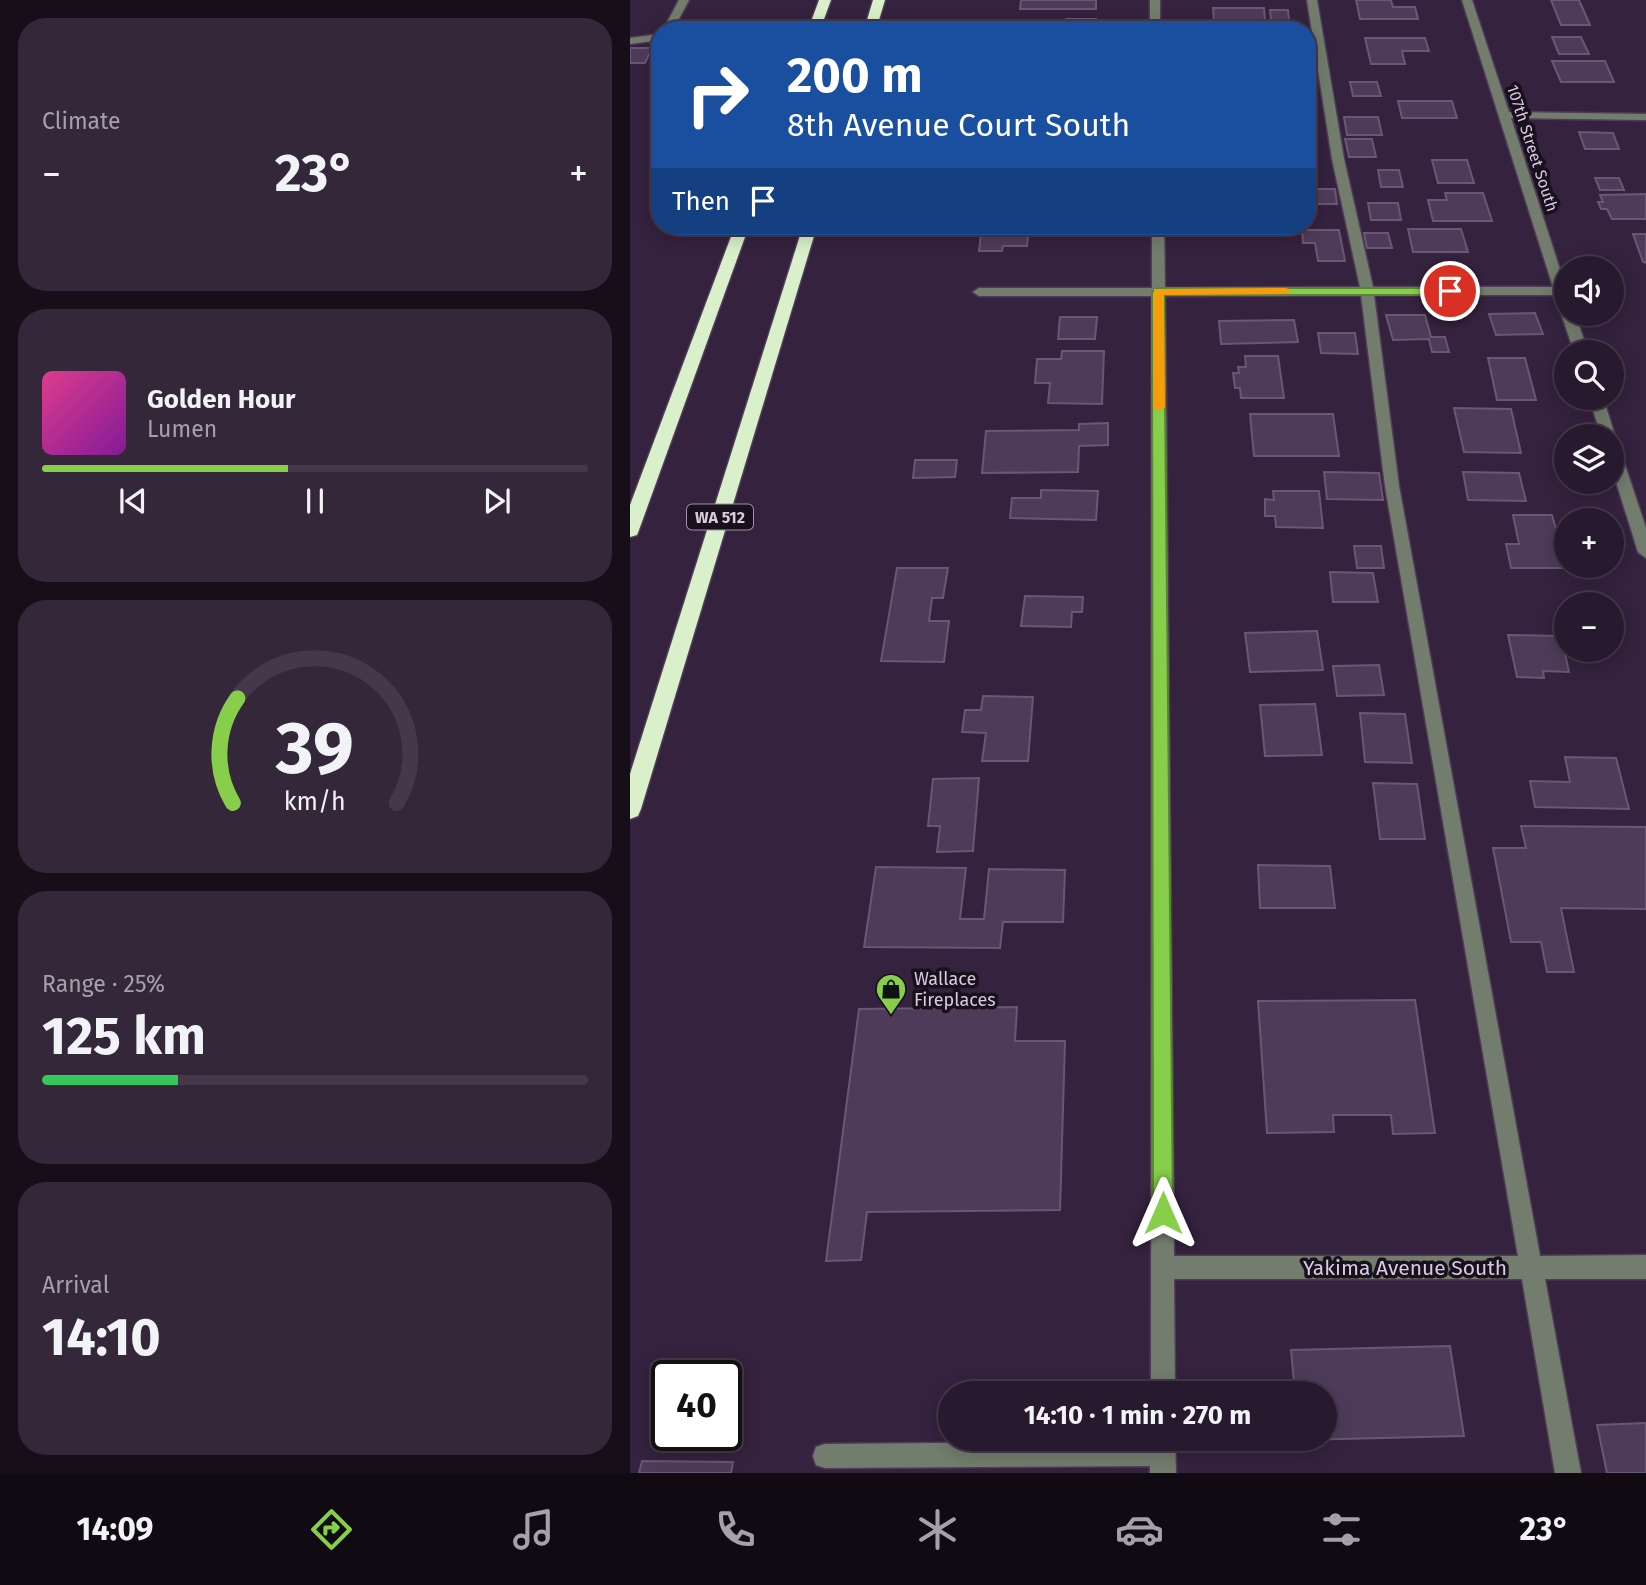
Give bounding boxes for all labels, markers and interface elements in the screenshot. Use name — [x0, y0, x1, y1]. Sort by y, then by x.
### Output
text: 200 m — [787, 46, 923, 105]
icon: right — [672, 49, 763, 140]
street label: 107th Street South — [1503, 82, 1562, 214]
text: 8th Avenue Court South — [787, 106, 1130, 144]
text: Climate — [42, 107, 121, 135]
text: 23° — [275, 142, 355, 205]
text: − — [42, 151, 61, 197]
text: + — [569, 151, 588, 197]
icon: arrive — [744, 182, 782, 220]
text: Then — [672, 186, 730, 217]
map controls — [1554, 256, 1624, 662]
button: sound — [1554, 256, 1624, 326]
pin — [1420, 261, 1480, 321]
icon: arrive — [1431, 272, 1469, 310]
button: search — [1554, 340, 1624, 410]
text: Golden Hour — [147, 384, 295, 415]
text: Lumen — [147, 415, 217, 443]
button: layers — [1554, 424, 1624, 494]
icon: previous — [114, 482, 152, 520]
icon: pause — [296, 482, 334, 520]
icon: next — [478, 482, 516, 520]
road number: WA 512 — [687, 504, 753, 530]
button: + — [1554, 508, 1624, 578]
button: − — [1554, 592, 1624, 662]
text: 39 — [275, 705, 354, 792]
text: km/h — [284, 786, 346, 816]
place label: Wallace Fireplaces — [914, 968, 996, 1011]
text: Range · 25% — [42, 970, 165, 998]
shop icon: Wallace Fireplaces — [874, 972, 908, 1016]
text: 125 km — [42, 1005, 206, 1068]
position arrow — [1126, 1176, 1200, 1250]
street label: Yakima Avenue South — [1303, 1255, 1507, 1281]
text: Arrival — [42, 1271, 109, 1299]
text: 14:10 — [42, 1306, 161, 1369]
speed limit sign: 40 — [651, 1360, 742, 1451]
text: 14:10 · 1 min · 270 m — [1024, 1400, 1251, 1431]
icon: directions — [307, 1505, 356, 1554]
icon: music — [509, 1505, 558, 1554]
icon: phone — [711, 1505, 760, 1554]
icon: climate — [913, 1505, 962, 1554]
icon: car — [1115, 1505, 1164, 1554]
icon: filters — [1317, 1505, 1366, 1554]
text: 14:09 — [77, 1510, 154, 1548]
text: 23° — [1520, 1510, 1569, 1548]

